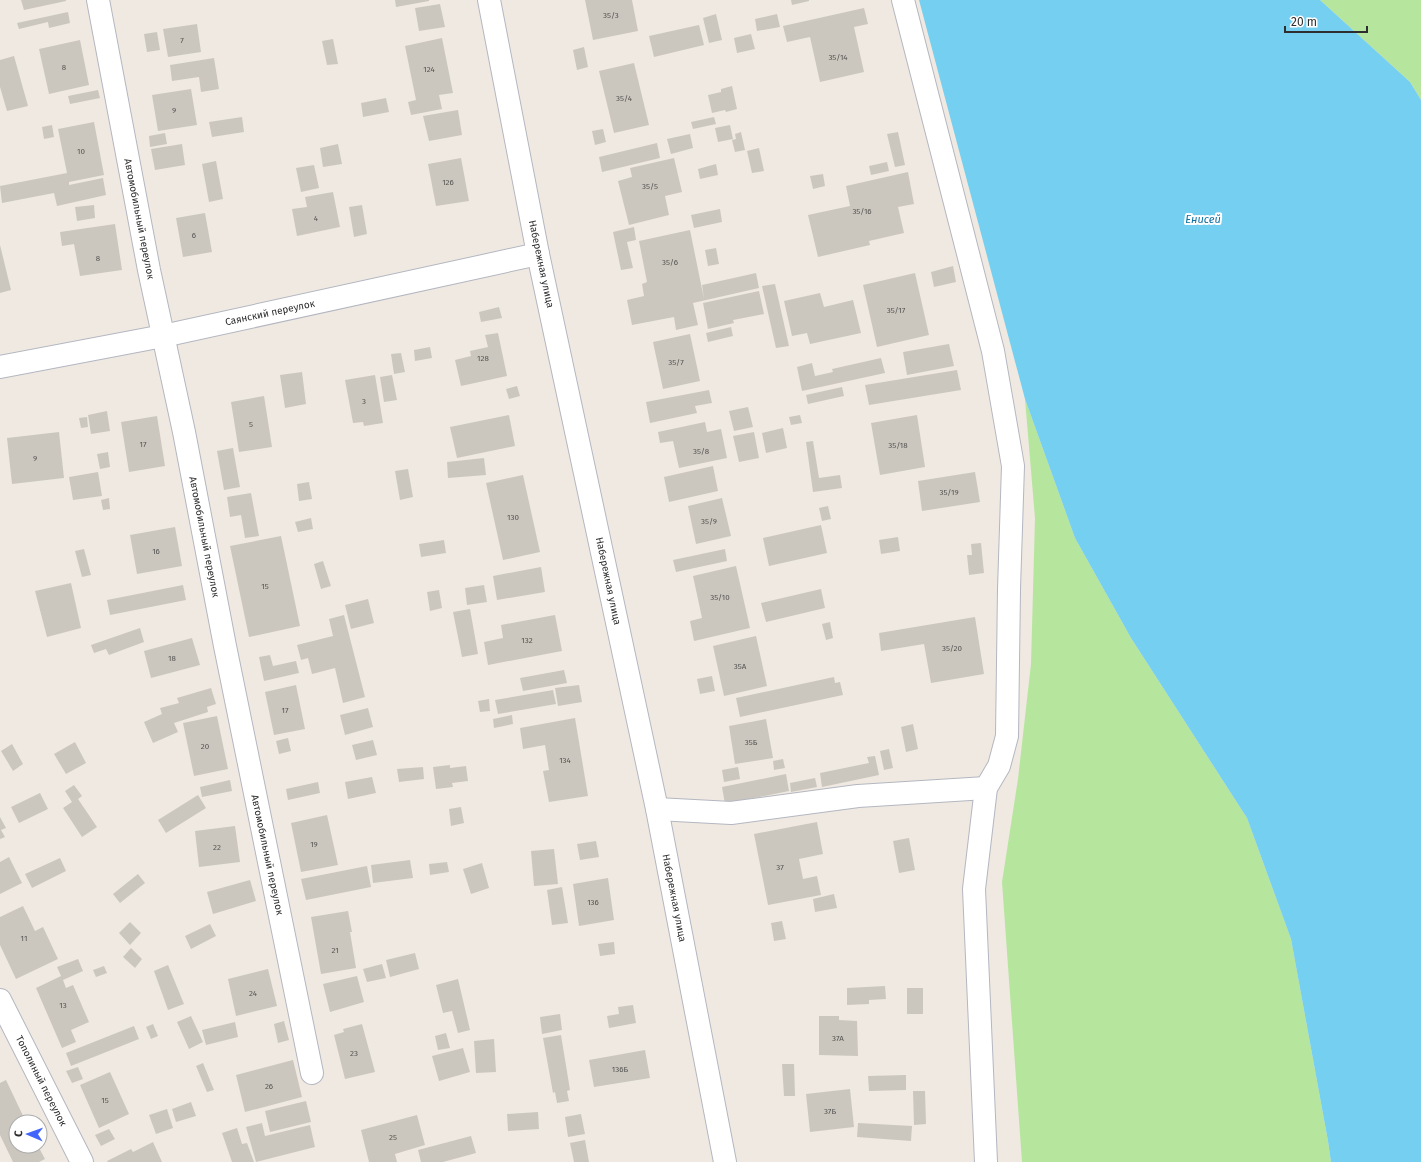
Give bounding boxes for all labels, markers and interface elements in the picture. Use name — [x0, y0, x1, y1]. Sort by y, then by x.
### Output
scale bar — [1285, 8, 1367, 34]
house number: 35/3 — [603, 11, 619, 20]
text: 20 m — [1291, 15, 1317, 29]
house number: 7 — [180, 36, 184, 45]
house number: 35/14 — [828, 53, 848, 62]
house number: 8 — [62, 63, 67, 72]
house number: 124 — [423, 65, 435, 74]
house number: 35/4 — [616, 94, 633, 103]
house number: 9 — [172, 106, 176, 115]
house number: 10 — [77, 147, 85, 156]
street label: Автомобильный переулок — [121, 158, 157, 281]
house number: 126 — [442, 178, 454, 187]
house number: 35/5 — [642, 182, 658, 191]
house number: 35/16 — [852, 207, 872, 216]
water label: Енисей — [1185, 213, 1221, 226]
house number: 4 — [314, 214, 319, 223]
street label: Набережная улица — [526, 219, 556, 309]
house number: 6 — [192, 231, 196, 240]
house number: 8 — [96, 254, 101, 263]
house number: 35/6 — [662, 258, 678, 267]
street label: Саянский переулок — [224, 297, 317, 328]
house number: 35/17 — [887, 306, 906, 315]
house number: 128 — [477, 354, 490, 363]
house number: 35/7 — [668, 358, 684, 367]
house number: 3 — [362, 397, 366, 406]
house number: 5 — [249, 420, 253, 429]
house number: 17 — [139, 440, 147, 449]
house number: 35/18 — [888, 441, 908, 450]
house number: 35/8 — [693, 447, 710, 456]
house number: 9 — [33, 454, 37, 463]
street label: Автомобильный переулок — [186, 476, 222, 599]
house number: 35/19 — [939, 488, 959, 497]
house number: 130 — [507, 513, 519, 522]
house number: 35/9 — [701, 517, 717, 526]
street label: Набережная улица — [593, 536, 623, 626]
house number: 16 — [152, 547, 160, 556]
house number: 15 — [261, 582, 269, 591]
house number: 35/10 — [710, 593, 730, 602]
house number: 132 — [521, 636, 533, 645]
house number: 35/20 — [942, 644, 963, 653]
house number: 18 — [168, 654, 177, 663]
house number: 35А — [734, 662, 747, 671]
house number: 17 — [281, 706, 289, 715]
house number: 35Б — [745, 738, 758, 747]
house number: 20 — [201, 742, 210, 751]
house number: 134 — [559, 756, 572, 765]
street label: Автомобильный переулок — [248, 794, 286, 917]
house number: 19 — [310, 840, 318, 849]
house number: 22 — [213, 843, 221, 852]
street label: Набережная улица — [660, 853, 688, 943]
house number: 37 — [776, 863, 784, 872]
house number: 136 — [587, 898, 599, 907]
house number: 11 — [21, 934, 27, 943]
house number: 21 — [331, 946, 339, 955]
house number: 24 — [249, 989, 258, 998]
house number: 13 — [59, 1001, 67, 1010]
street label: Тополиный переулок — [13, 1034, 69, 1129]
house number: 37А — [832, 1034, 844, 1043]
house number: 23 — [350, 1049, 358, 1058]
house number: 136Б — [612, 1065, 629, 1074]
house number: 26 — [265, 1082, 273, 1091]
house number: 15 — [101, 1096, 109, 1105]
house number: 37Б — [824, 1107, 836, 1116]
north arrow — [8, 1114, 48, 1154]
text: С — [12, 1130, 25, 1137]
house number: 25 — [389, 1133, 397, 1142]

